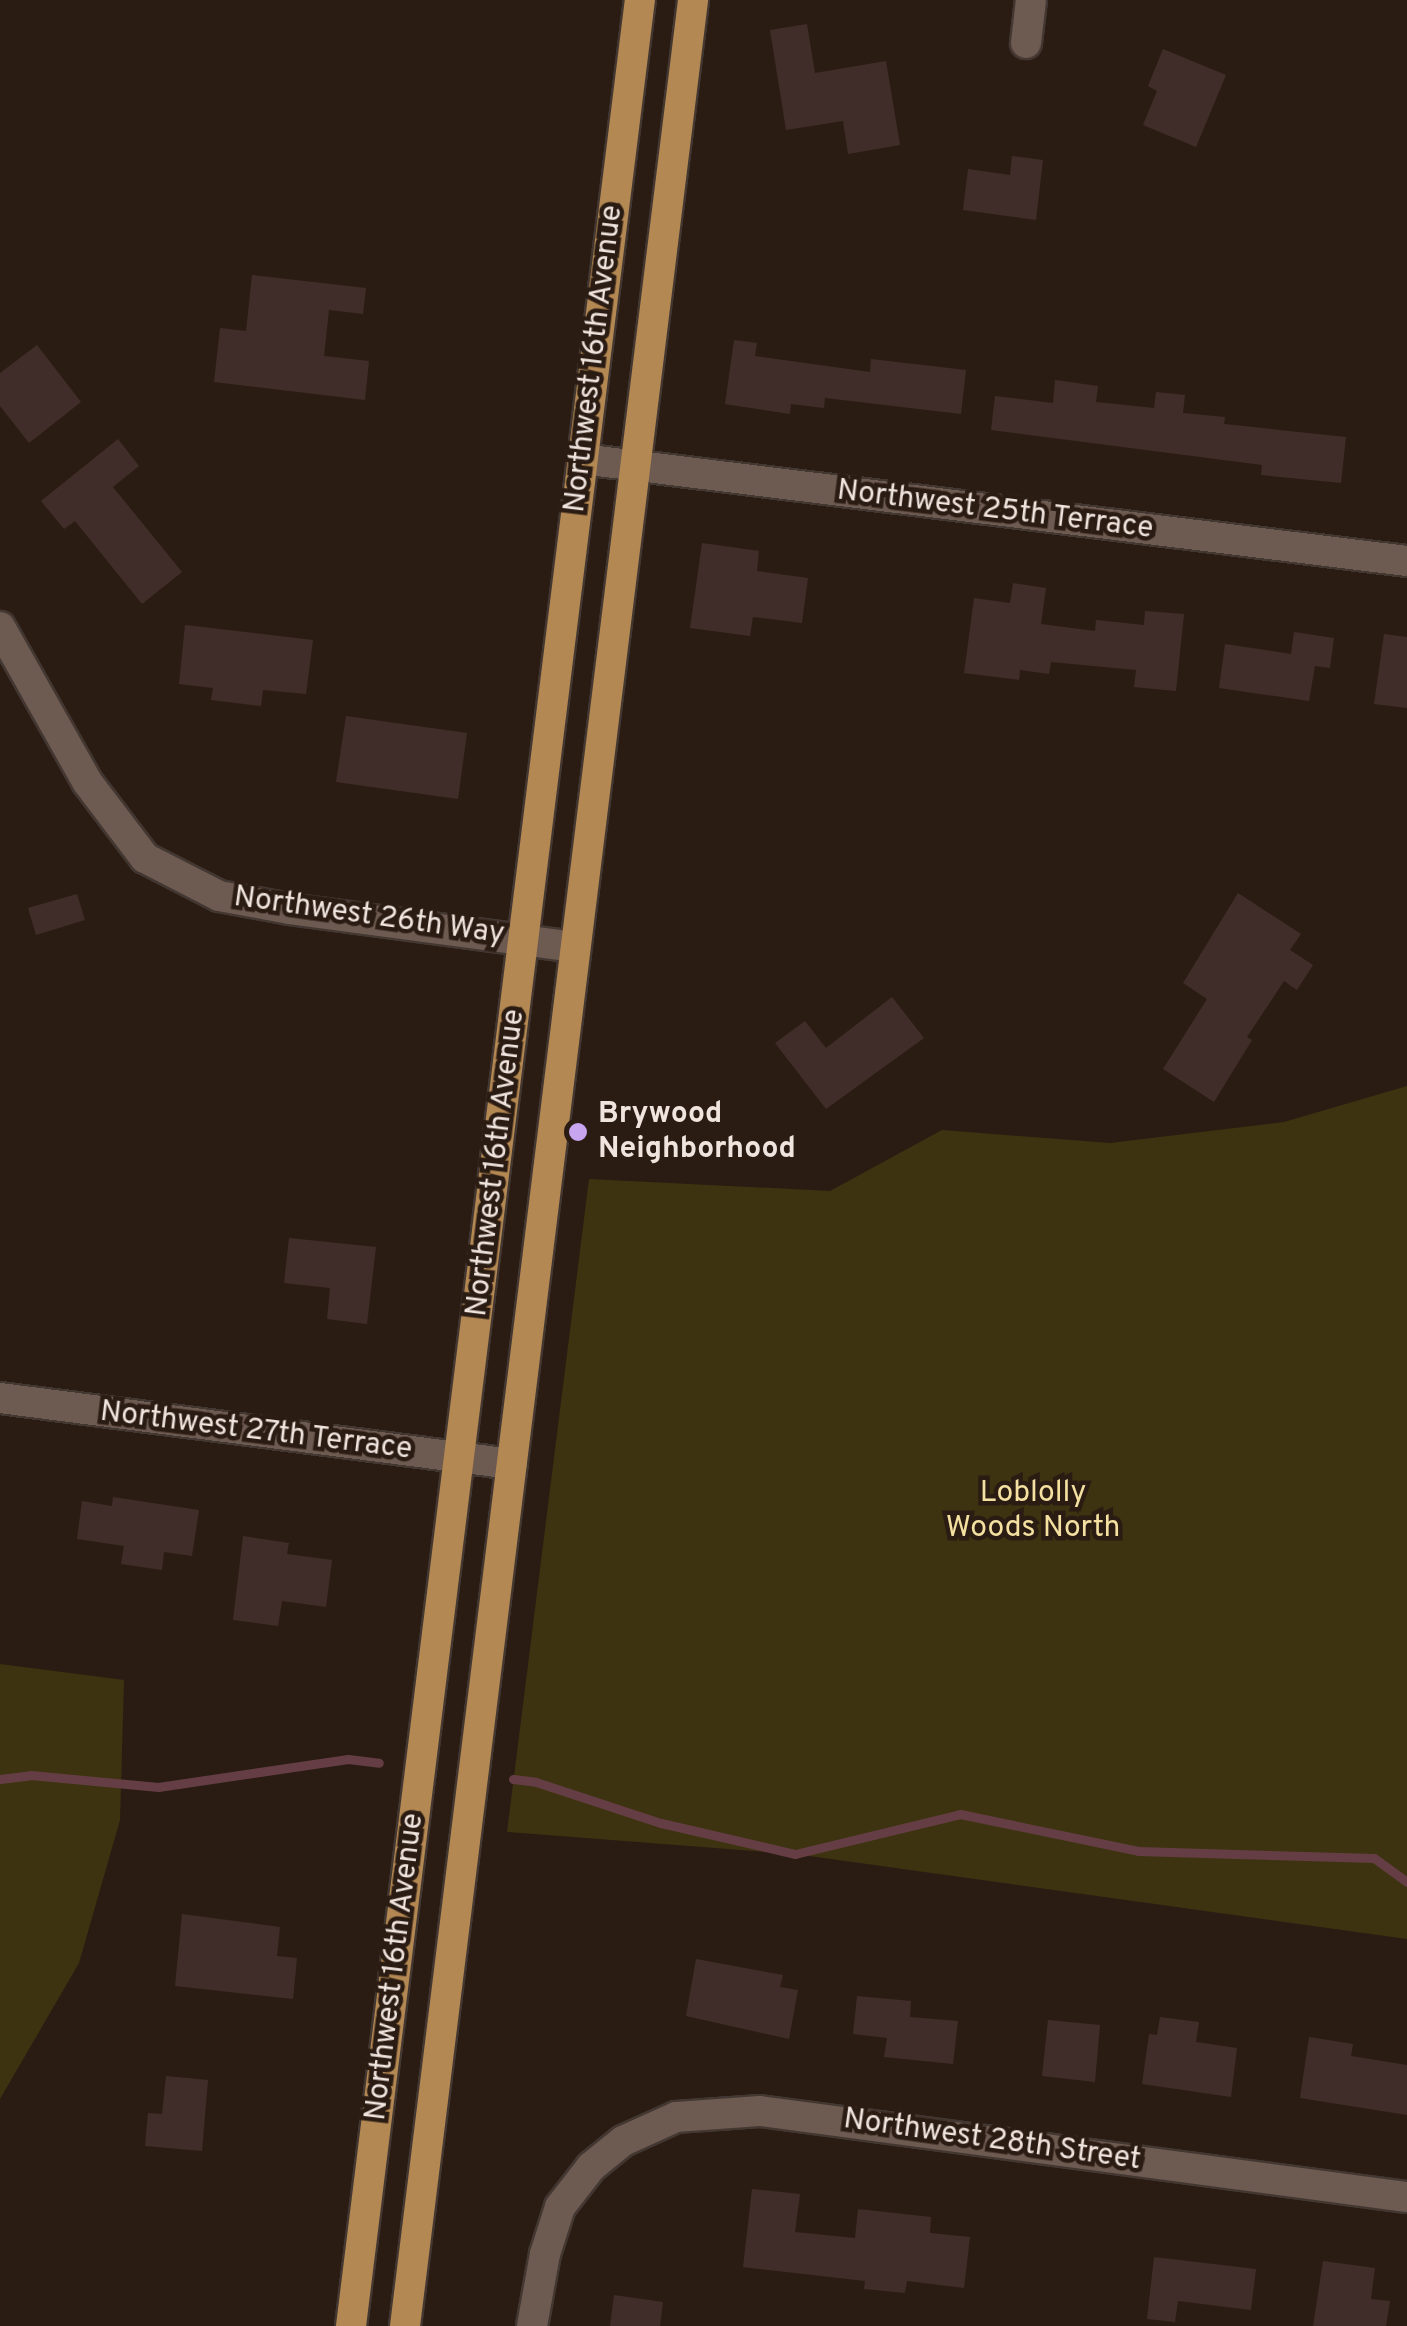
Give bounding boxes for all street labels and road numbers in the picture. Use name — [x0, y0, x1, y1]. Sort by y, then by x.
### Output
street label: Northwest 16th Avenue — [558, 203, 632, 515]
street label: Northwest 25th Terrace — [834, 474, 1156, 548]
street label: Northwest 26th Way — [231, 880, 507, 954]
street label: Northwest 16th Avenue — [460, 1007, 534, 1319]
street label: Northwest 27th Terrace — [97, 1395, 415, 1469]
street label: Northwest 16th Avenue — [359, 1811, 433, 2123]
street label: Northwest 28th Street — [841, 2102, 1143, 2180]

